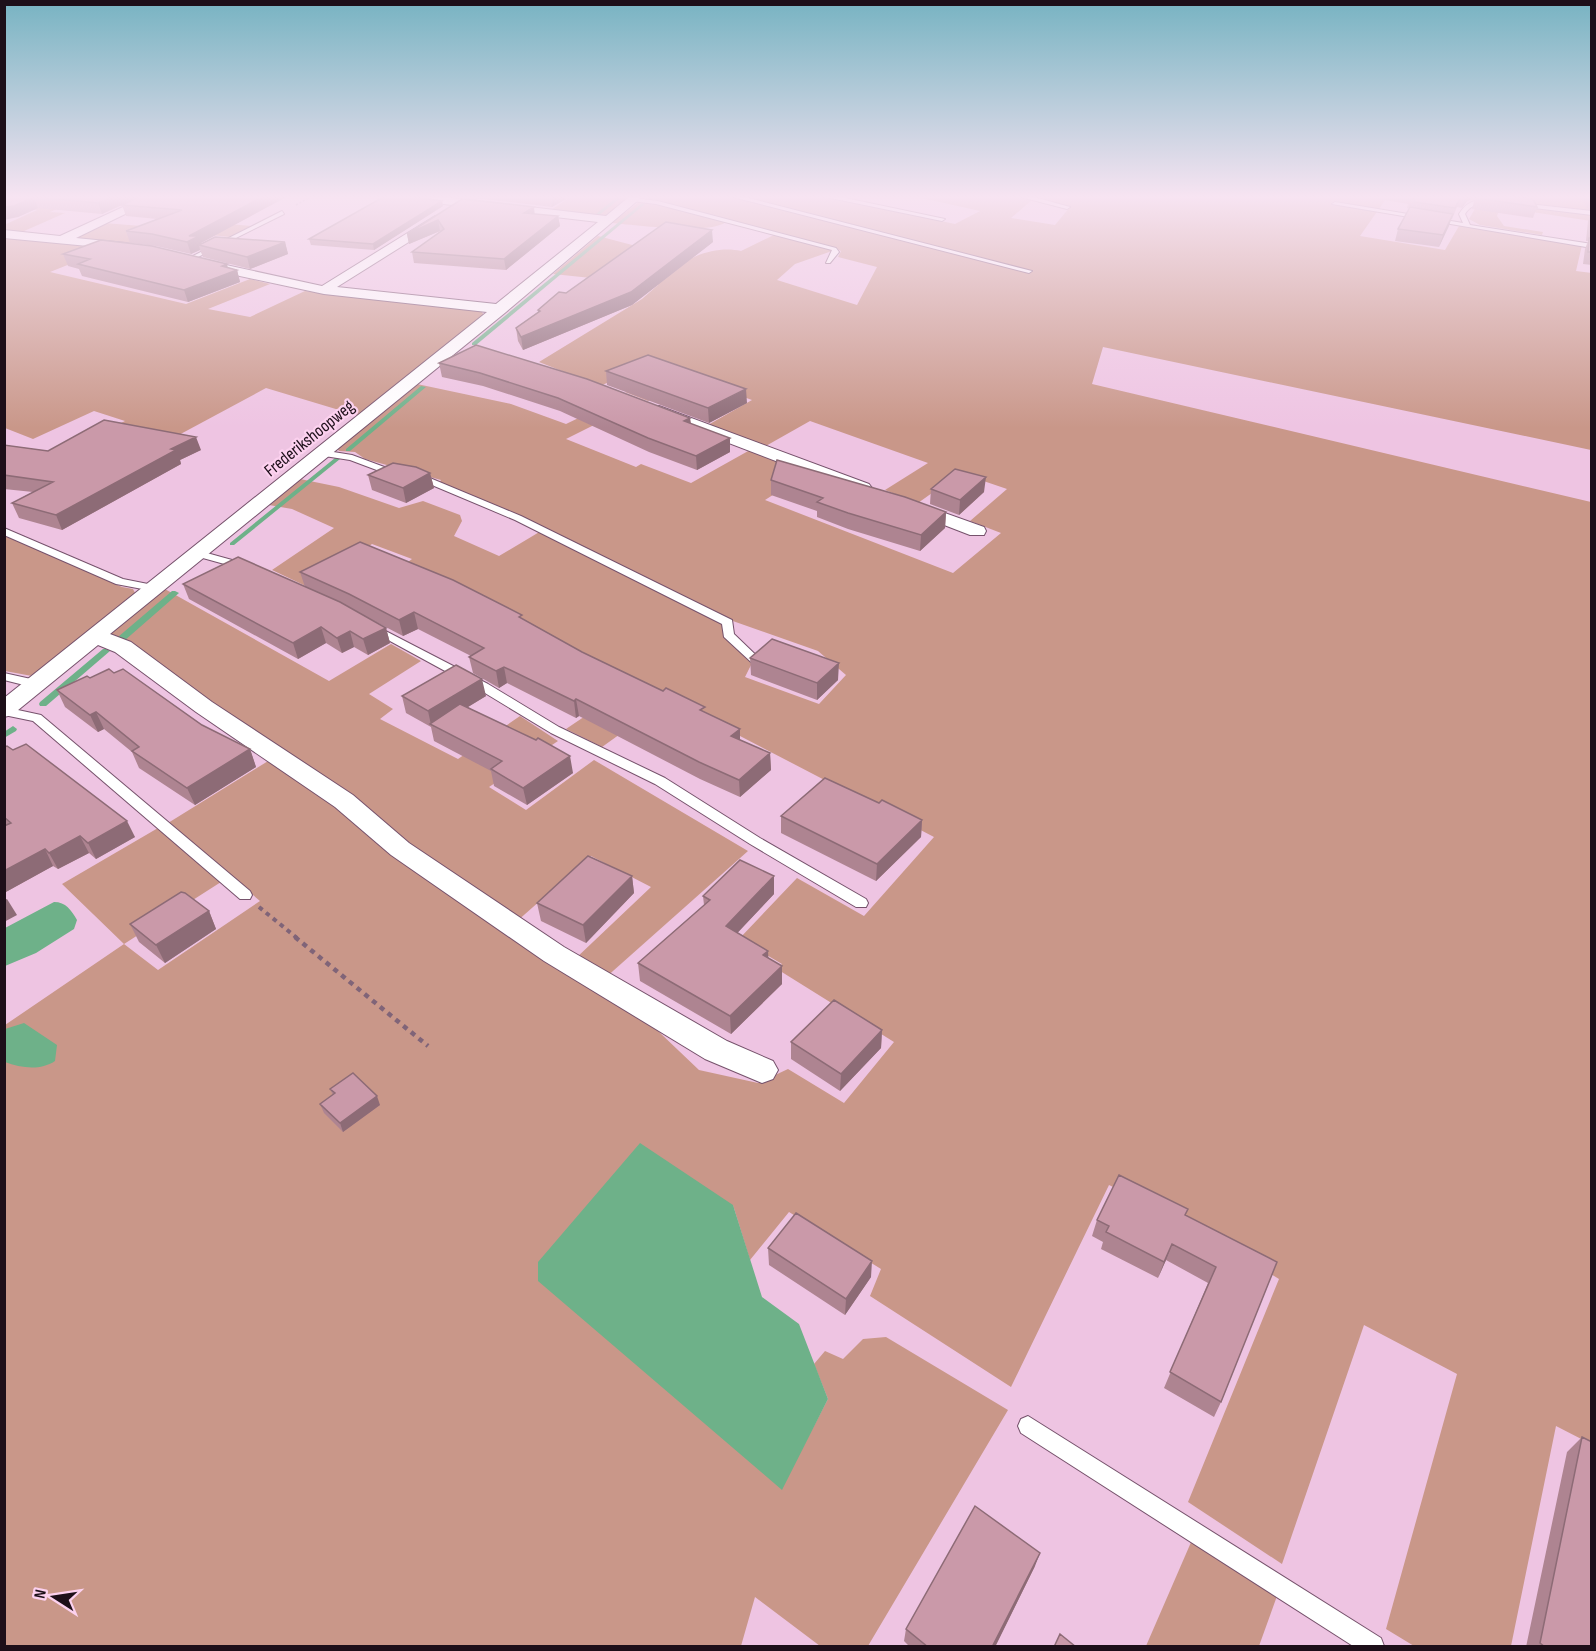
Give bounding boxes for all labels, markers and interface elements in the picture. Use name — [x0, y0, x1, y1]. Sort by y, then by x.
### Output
street label: Frederikshoopweg — [260, 396, 359, 481]
north arrow — [24, 1567, 84, 1627]
text: N — [31, 1588, 51, 1600]

